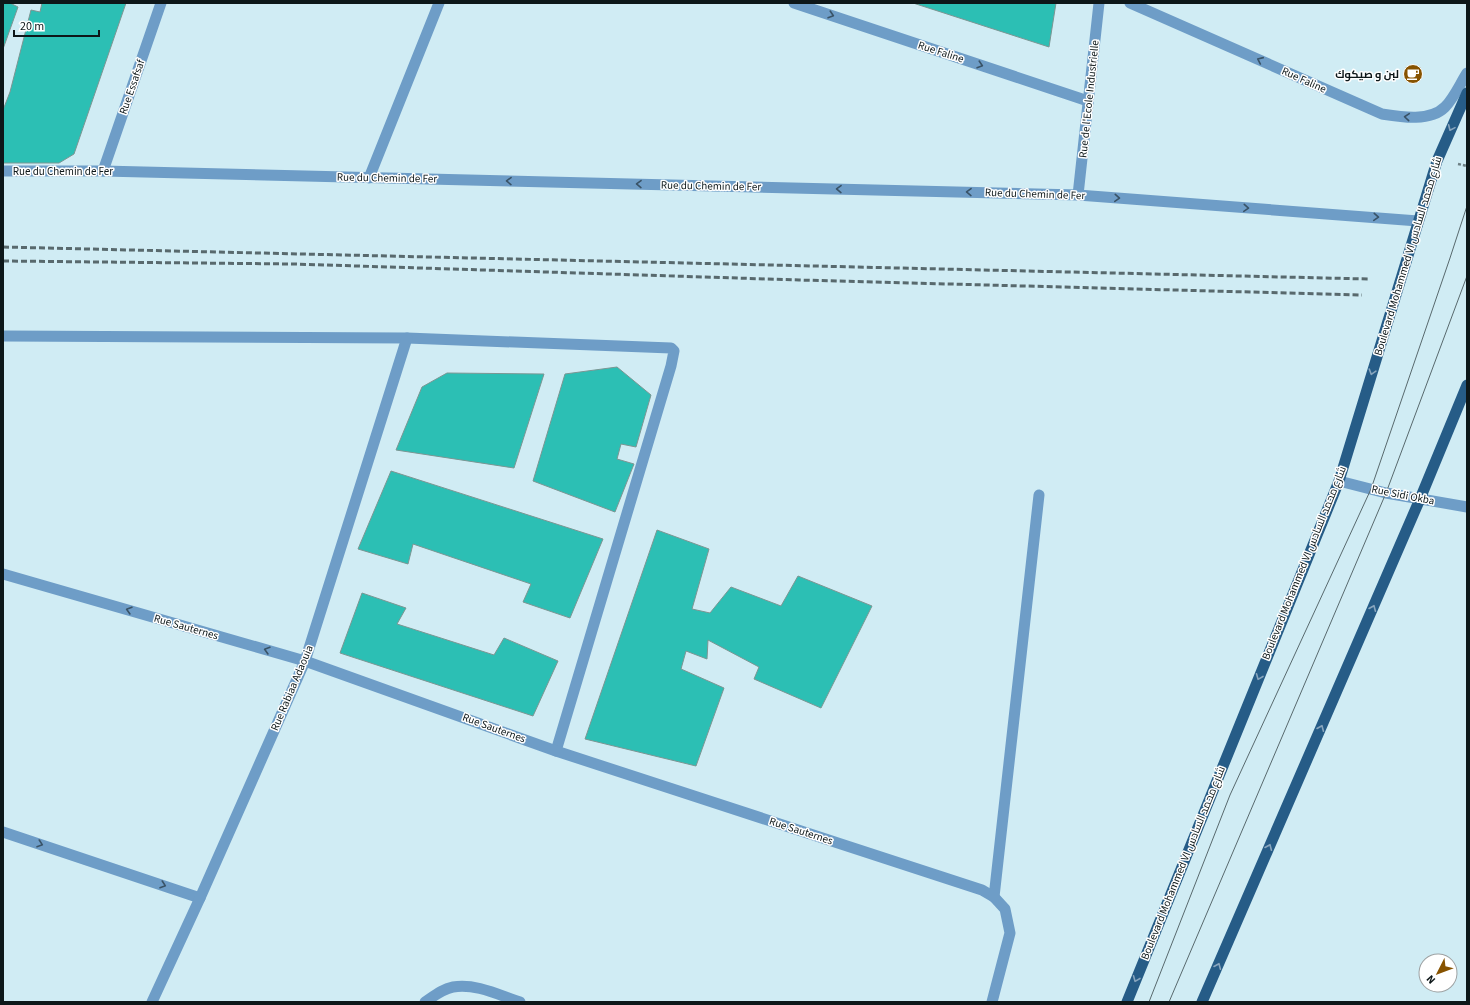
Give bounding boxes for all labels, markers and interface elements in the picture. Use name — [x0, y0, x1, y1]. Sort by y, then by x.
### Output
one-way arrow — [827, 11, 834, 19]
scale bar — [14, 12, 99, 38]
text: 20 m — [20, 18, 44, 35]
street label: Rue Faline — [916, 38, 966, 67]
street label: Rue de l'Ecole Industrielle — [1075, 39, 1103, 159]
street label: Rue Essafsaf — [116, 57, 149, 116]
one-way arrow — [1257, 57, 1265, 65]
one-way arrow — [977, 60, 984, 69]
street label: Rue Faline — [1279, 63, 1329, 97]
cafe icon: لبن و صيكوك — [1402, 63, 1424, 85]
place label: لبن و صيكوك — [1335, 67, 1399, 82]
one-way arrow — [1404, 113, 1410, 122]
one-way arrow — [1448, 124, 1456, 132]
street label: Boulevard Mohammed VI شارع محمد السادس — [1370, 155, 1446, 357]
street label: Rue du Chemin de Fer — [13, 164, 113, 179]
street label: Rue du Chemin de Fer — [337, 170, 437, 186]
one-way arrow — [506, 177, 512, 185]
street label: Rue du Chemin de Fer — [661, 178, 761, 194]
one-way arrow — [636, 180, 642, 188]
one-way arrow — [836, 185, 842, 193]
street label: Rue du Chemin de Fer — [985, 185, 1086, 203]
one-way arrow — [966, 188, 972, 196]
one-way arrow — [1114, 193, 1120, 202]
one-way arrow — [1243, 203, 1249, 212]
one-way arrow — [1373, 213, 1379, 222]
one-way arrow — [1368, 368, 1377, 375]
street label: Boulevard Mohammed VI شارع محمد السادس — [1258, 464, 1350, 662]
street label: Rue Sidi Okba — [1370, 482, 1436, 508]
one-way arrow — [1368, 605, 1376, 612]
one-way arrow — [126, 606, 133, 615]
street label: Rue Sauternes — [152, 611, 220, 643]
street label: Rue Rabiaa Adaouia — [267, 643, 317, 733]
one-way arrow — [264, 646, 271, 655]
one-way arrow — [1255, 674, 1263, 681]
street label: Rue Sauternes — [460, 710, 528, 747]
one-way arrow — [1316, 724, 1324, 732]
street label: Boulevard Mohammed VI شارع محمد السادس — [1137, 764, 1229, 962]
street label: Rue Sauternes — [767, 814, 835, 848]
one-way arrow — [36, 839, 43, 848]
one-way arrow — [1265, 843, 1273, 850]
one-way arrow — [160, 881, 167, 889]
north arrow — [1418, 953, 1458, 993]
one-way arrow — [1213, 963, 1221, 970]
text: N — [1423, 972, 1439, 987]
one-way arrow — [1133, 976, 1141, 983]

